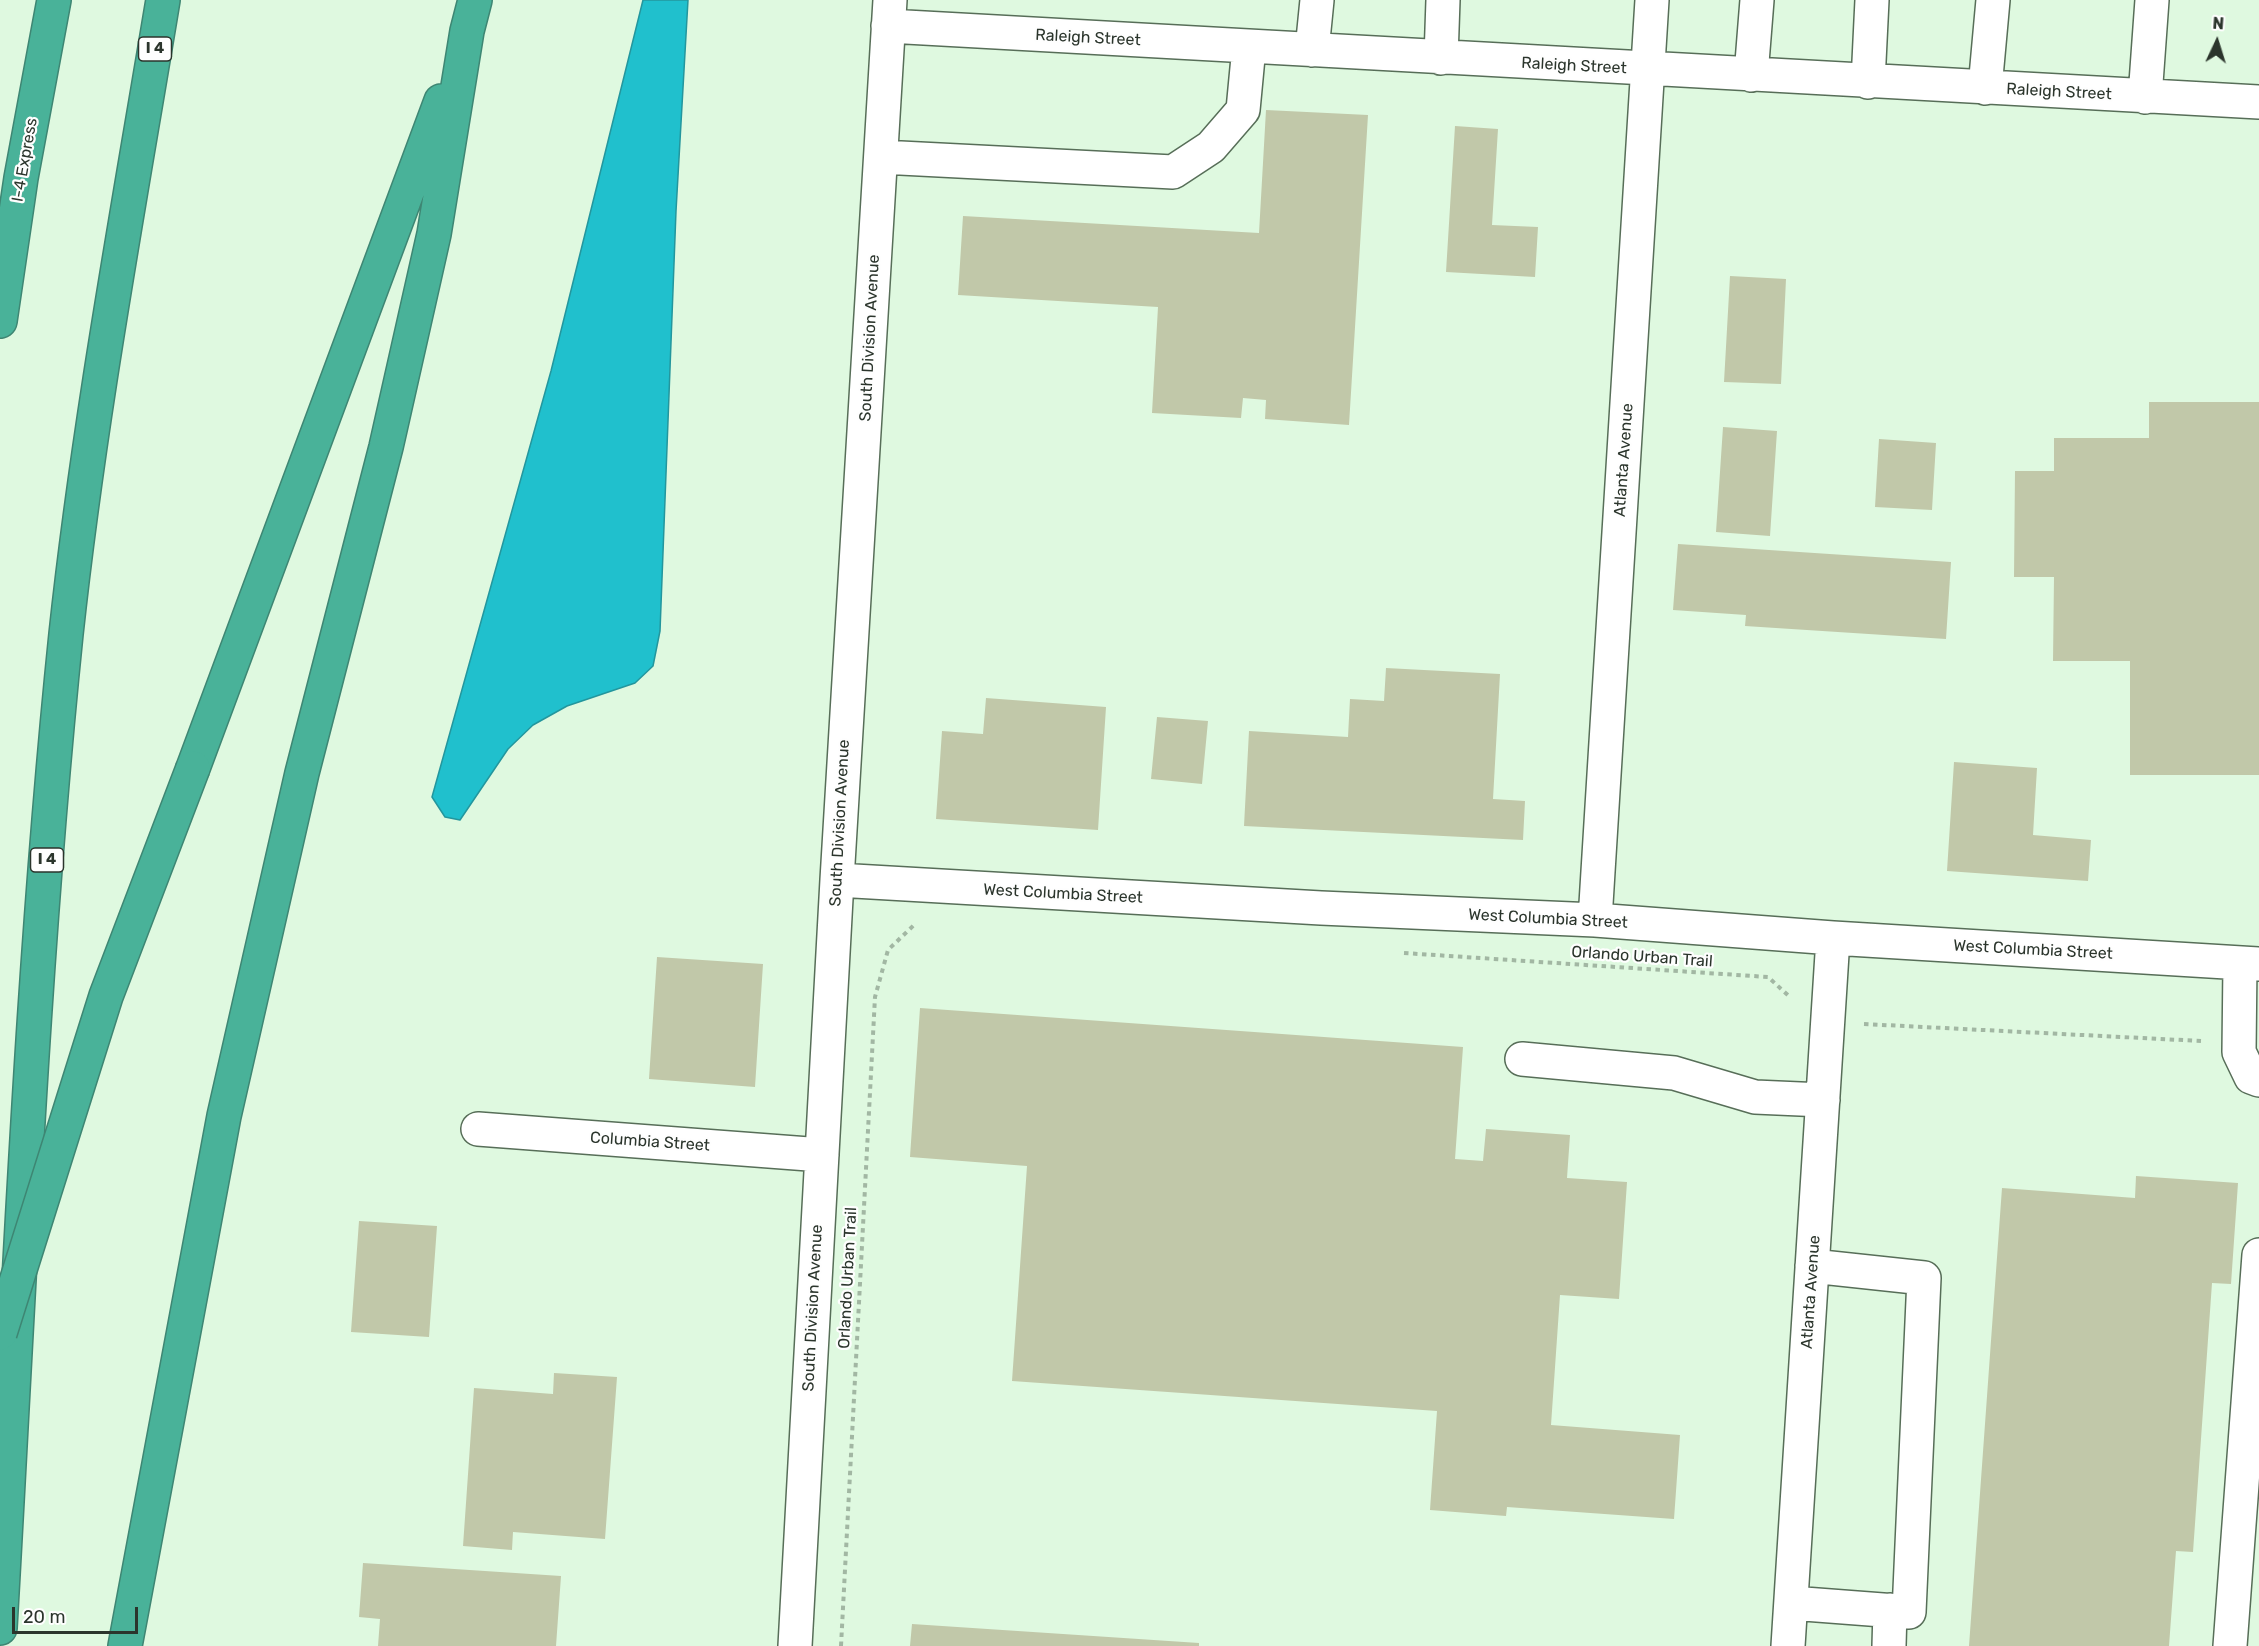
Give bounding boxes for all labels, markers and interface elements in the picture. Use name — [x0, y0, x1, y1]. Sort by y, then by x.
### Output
north arrow — [2187, 12, 2247, 72]
text: N — [2212, 14, 2225, 33]
street label: Raleigh Street — [1035, 26, 1141, 50]
road number: I 4 — [138, 37, 172, 61]
street label: Raleigh Street — [1521, 54, 1627, 78]
street label: Raleigh Street — [2006, 80, 2112, 104]
street label: I-4 Express — [8, 117, 42, 203]
street label: South Division Avenue — [856, 254, 884, 422]
street label: Atlanta Avenue — [1610, 403, 1638, 517]
street label: South Division Avenue — [826, 739, 854, 907]
road number: I 4 — [30, 848, 63, 872]
street label: West Columbia Street — [983, 880, 1143, 908]
street label: West Columbia Street — [1468, 905, 1628, 933]
street label: West Columbia Street — [1953, 936, 2113, 964]
street label: Orlando Urban Trail — [1571, 942, 1713, 972]
street label: Columbia Street — [589, 1128, 711, 1156]
street label: Orlando Urban Trail — [835, 1207, 861, 1349]
street label: South Division Avenue — [799, 1224, 827, 1392]
street label: Atlanta Avenue — [1797, 1235, 1825, 1349]
scale bar — [15, 1595, 141, 1633]
text: 20 m — [23, 1606, 65, 1628]

